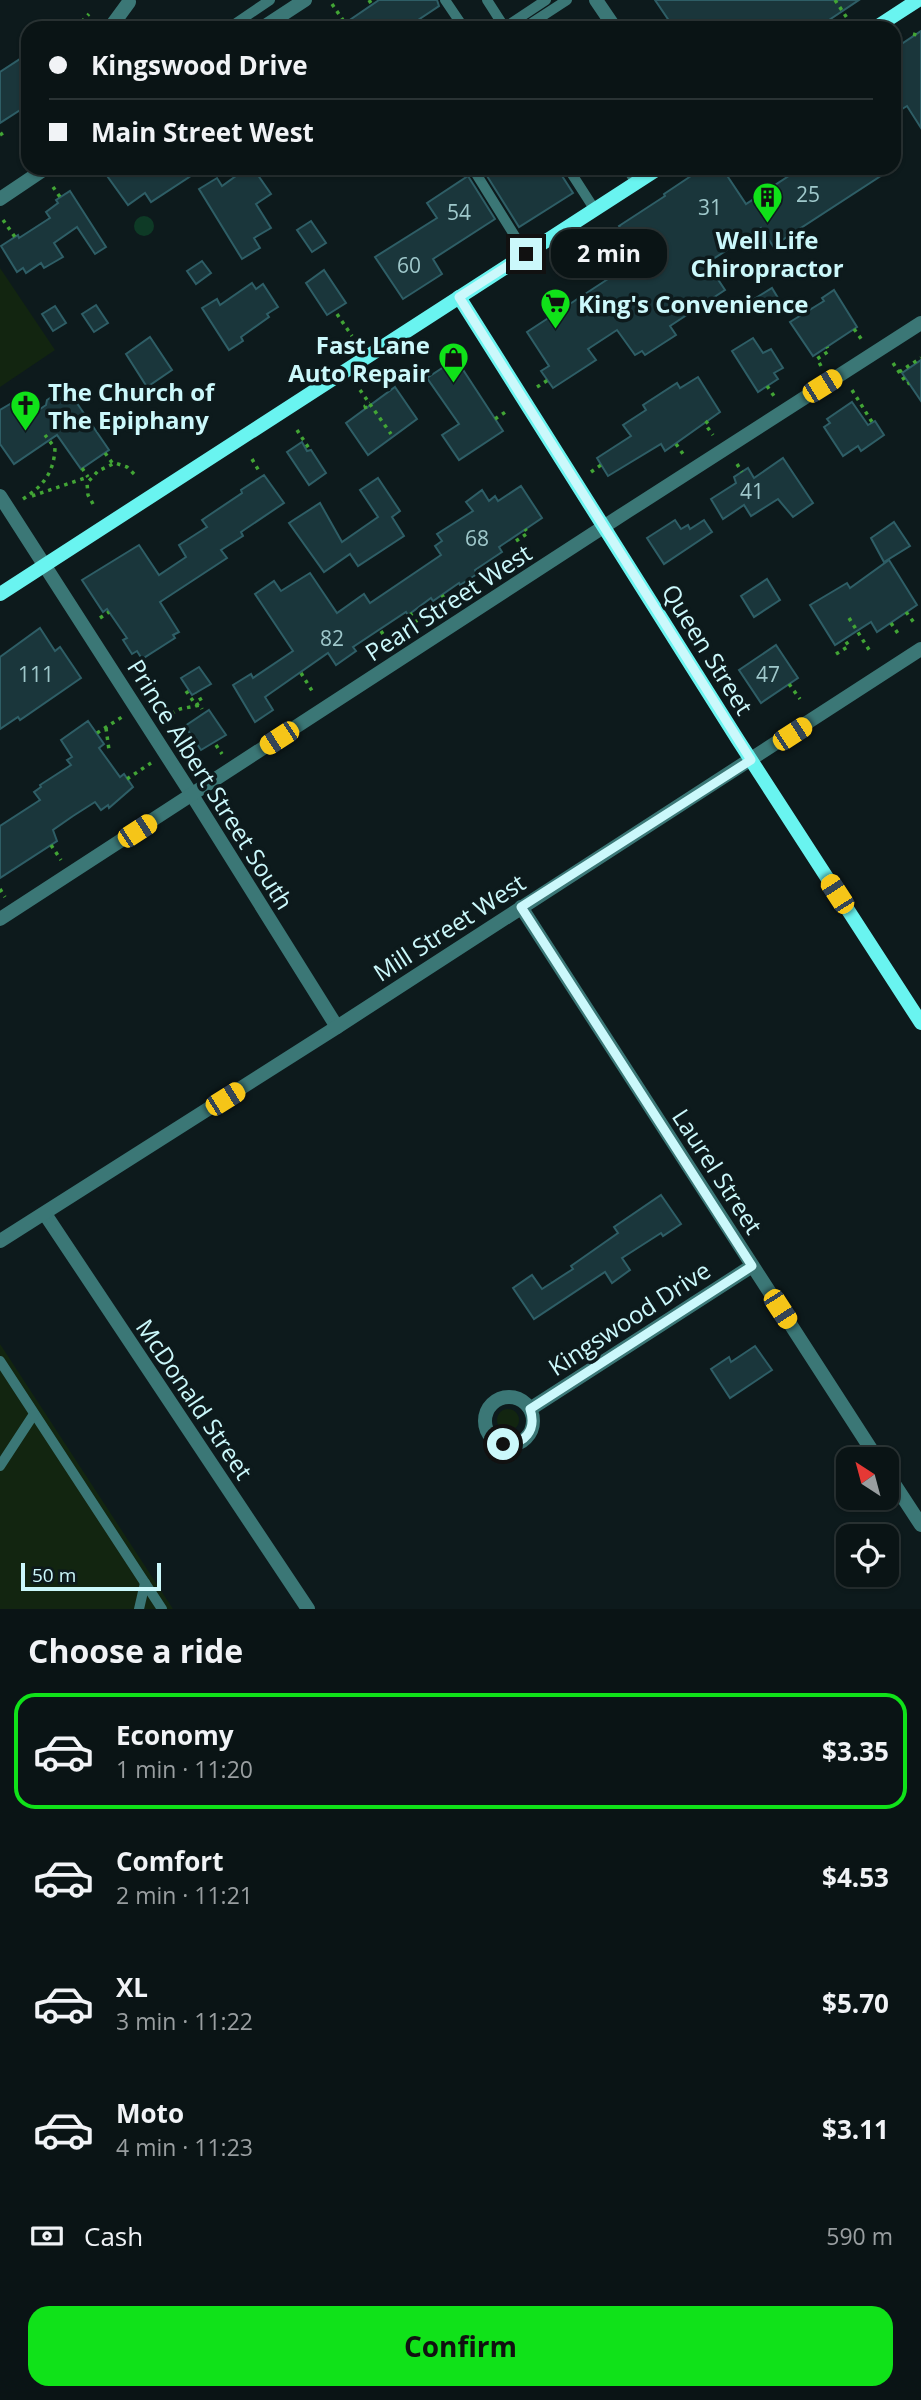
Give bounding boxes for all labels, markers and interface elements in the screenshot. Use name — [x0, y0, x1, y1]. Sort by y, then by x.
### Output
text: Kingswood Drive — [91, 47, 308, 83]
text: Main Street West — [91, 114, 314, 150]
building icon: Well Life Chiropractor — [750, 180, 784, 224]
house number: 25 — [796, 180, 820, 208]
house number: 31 — [698, 193, 722, 221]
house number: 54 — [447, 198, 471, 226]
place label: Well Life Chiropractor — [690, 223, 844, 284]
callout: 2 min — [550, 230, 666, 278]
text: 2 min — [577, 237, 641, 269]
route end — [510, 238, 542, 270]
house number: 60 — [397, 251, 421, 279]
supermarket icon: King's Convenience — [538, 286, 572, 330]
place label: King's Convenience — [578, 287, 808, 320]
place label: Fast Lane Auto Repair — [288, 328, 430, 389]
shop icon: Fast Lane Auto Repair — [436, 341, 470, 385]
car — [799, 366, 846, 406]
place label: The Church of The Epiphany — [48, 375, 216, 436]
church icon: The Church of The Epiphany — [8, 388, 42, 432]
house number: 41 — [740, 477, 764, 505]
house number: 68 — [465, 524, 489, 552]
street label: Pearl Street West — [358, 536, 538, 668]
street label: Queen Street — [655, 577, 761, 721]
house number: 82 — [320, 624, 344, 652]
street label: Prince Albert Street South — [120, 653, 302, 915]
house number: 111 — [18, 660, 54, 688]
house number: 47 — [756, 660, 780, 688]
car — [769, 714, 816, 754]
car — [256, 718, 303, 758]
car — [114, 811, 161, 851]
street label: Mill Street West — [367, 866, 531, 988]
car — [817, 871, 858, 917]
car — [202, 1079, 249, 1119]
street label: Laurel Street — [665, 1102, 771, 1240]
street label: Kingswood Drive — [542, 1253, 716, 1383]
car — [760, 1286, 801, 1332]
street label: McDonald Street — [129, 1312, 261, 1486]
route start — [487, 1428, 519, 1460]
north arrow — [836, 1447, 900, 1510]
map controls — [836, 1447, 899, 1587]
button: locate — [836, 1524, 899, 1587]
scale bar — [21, 1560, 161, 1592]
text: 50 m — [32, 1562, 76, 1588]
text: Choose a ride — [28, 1629, 243, 1672]
text: Economy — [116, 1717, 234, 1753]
icon: car — [32, 1720, 95, 1783]
text: $3.35 — [822, 1733, 889, 1769]
text: 1 min · 11:20 — [116, 1753, 253, 1785]
text: Comfort — [116, 1843, 223, 1879]
icon: car — [32, 1846, 95, 1909]
text: $4.53 — [822, 1859, 889, 1895]
text: 2 min · 11:21 — [116, 1879, 253, 1911]
text: XL — [116, 1969, 148, 2005]
icon: car — [32, 1972, 95, 2035]
text: $5.70 — [822, 1985, 889, 2021]
text: 3 min · 11:22 — [116, 2005, 253, 2037]
text: Moto — [116, 2095, 184, 2131]
icon: car — [32, 2098, 95, 2161]
text: $3.11 — [822, 2111, 889, 2147]
text: 4 min · 11:23 — [116, 2131, 253, 2163]
icon: cash — [28, 2217, 66, 2255]
text: Cash — [84, 2218, 143, 2254]
text: 590 m — [826, 2220, 893, 2252]
button: Confirm — [28, 2306, 893, 2386]

